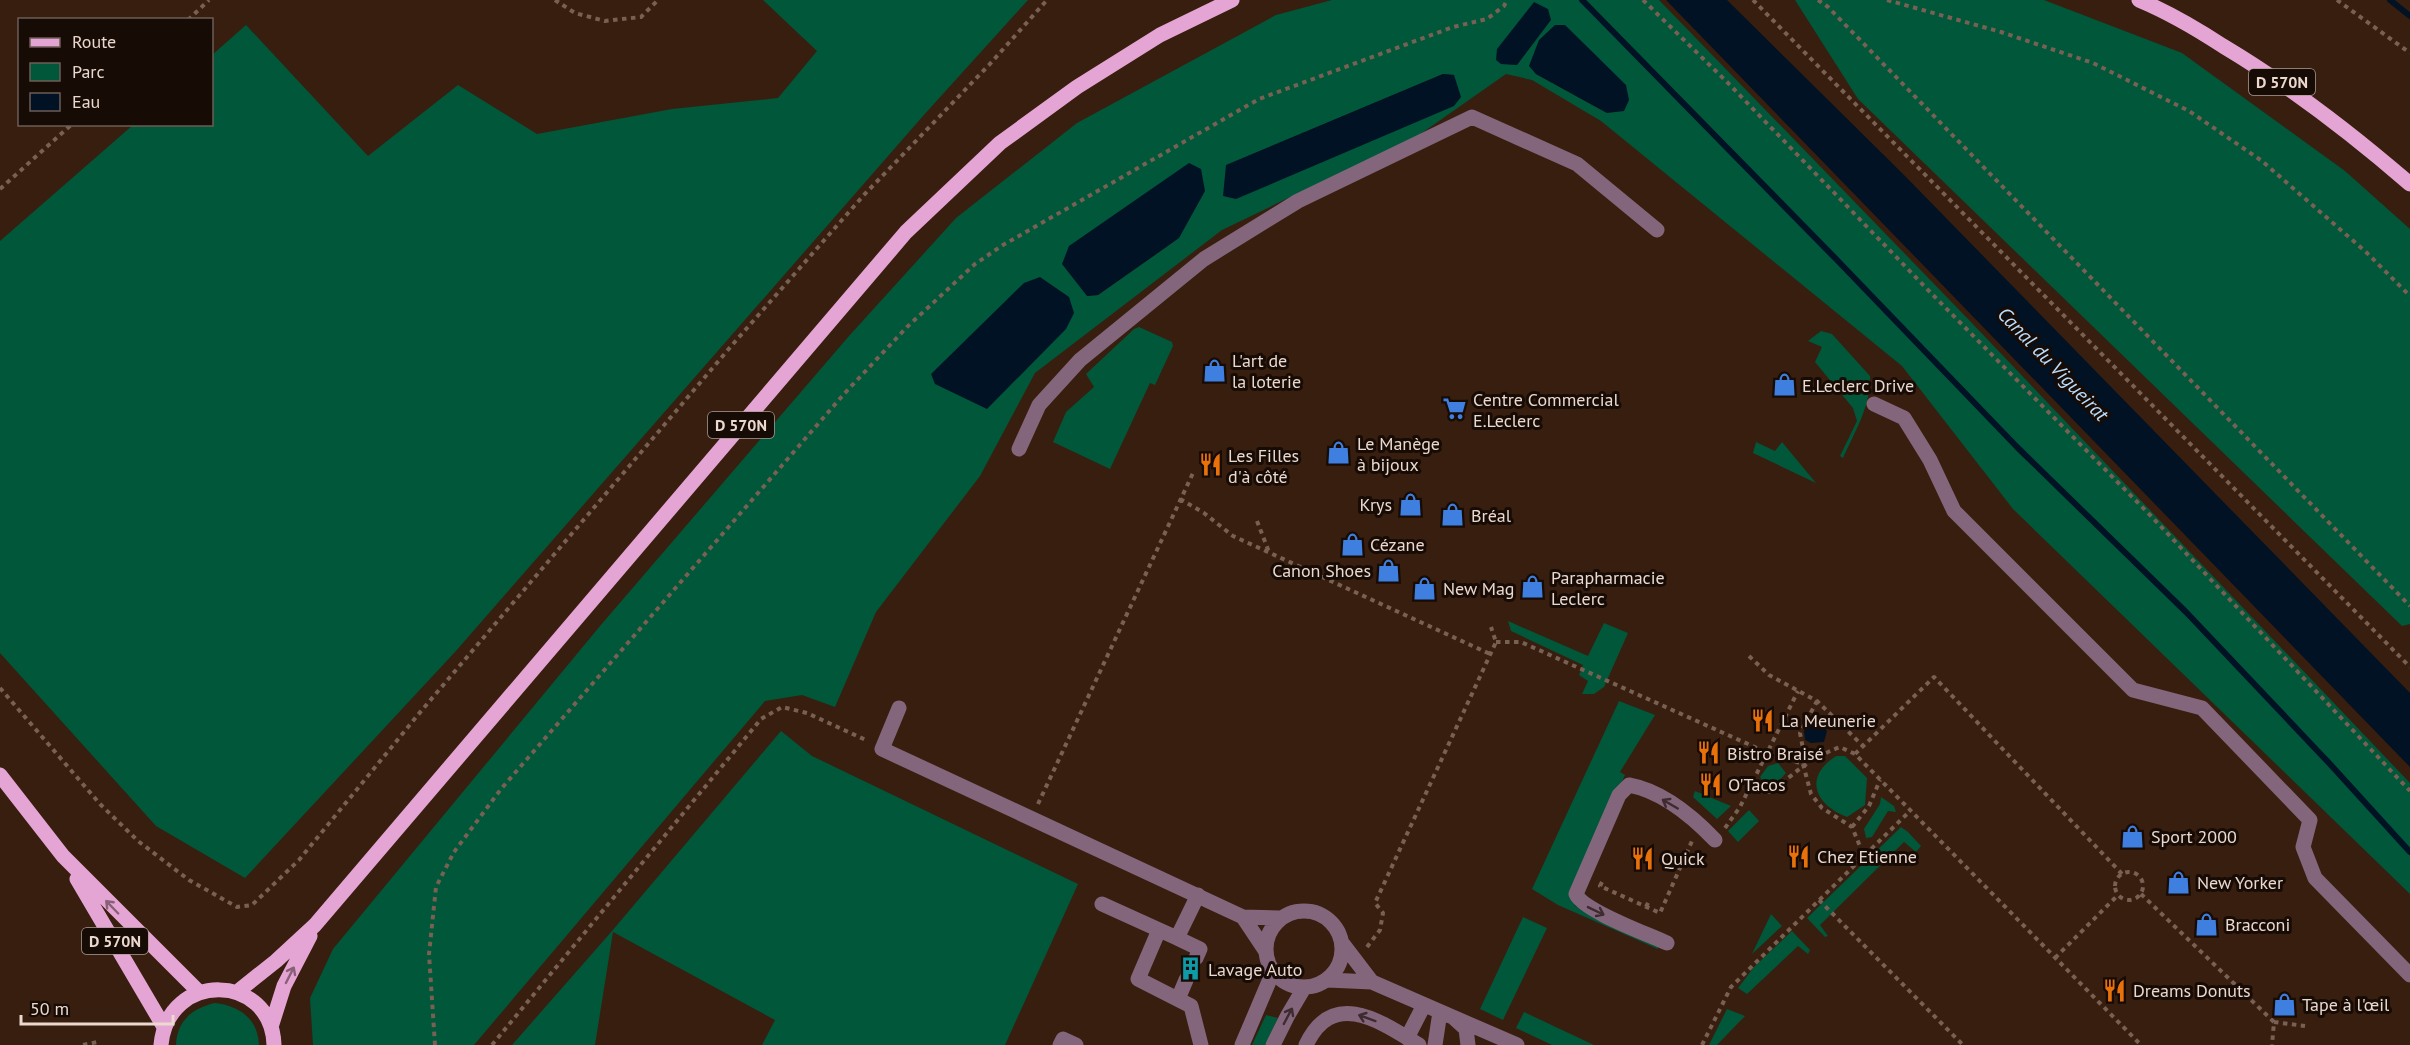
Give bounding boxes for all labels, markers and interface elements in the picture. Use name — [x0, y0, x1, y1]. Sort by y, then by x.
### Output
legend — [18, 18, 213, 126]
text: Route — [72, 30, 116, 53]
text: Parc — [72, 60, 105, 83]
road number: D 570N — [2249, 69, 2315, 95]
text: Eau — [72, 90, 100, 113]
water label: Canal du Vigueirat — [1992, 301, 2115, 428]
place label: L'art de la loterie — [1232, 349, 1301, 393]
shop icon: L'art de la loterie — [1201, 357, 1227, 383]
shop icon: E.Leclerc Drive — [1771, 372, 1797, 398]
place label: E.Leclerc Drive — [1802, 374, 1914, 397]
place label: Centre Commercial E.Leclerc — [1473, 388, 1619, 432]
supermarket icon: Centre Commercial E.Leclerc — [1442, 396, 1468, 422]
road number: D 570N — [708, 412, 774, 438]
place label: Le Manège à bijoux — [1357, 432, 1440, 476]
shop icon: Le Manège à bijoux — [1326, 440, 1352, 466]
place label: Les Filles d'à côté — [1228, 444, 1299, 488]
restaurant icon: Les Filles d'à côté — [1197, 452, 1223, 478]
shop icon: Krys — [1397, 491, 1423, 517]
place label: Krys — [1359, 493, 1392, 516]
shop icon: Bréal — [1440, 502, 1466, 528]
place label: Bréal — [1471, 504, 1512, 527]
shop icon: Cézane — [1339, 531, 1365, 557]
place label: Cézane — [1370, 533, 1425, 556]
shop icon: Canon Shoes — [1376, 557, 1402, 583]
place label: Canon Shoes — [1272, 559, 1371, 582]
place label: Parapharmacie Leclerc — [1551, 566, 1665, 610]
shop icon: Parapharmacie Leclerc — [1520, 574, 1546, 600]
shop icon: New Mag — [1412, 575, 1438, 601]
place label: New Mag — [1443, 577, 1515, 600]
restaurant icon: La Meunerie — [1750, 707, 1776, 733]
place label: La Meunerie — [1781, 709, 1876, 732]
restaurant icon: Bistro Braisé — [1696, 740, 1722, 766]
place label: Bistro Braisé — [1727, 742, 1824, 765]
restaurant icon: O'Tacos — [1697, 771, 1723, 797]
place label: O'Tacos — [1728, 773, 1785, 796]
one-way arrow — [1662, 797, 1679, 809]
shop icon: Sport 2000 — [2120, 823, 2146, 849]
place label: Sport 2000 — [2151, 825, 2237, 848]
restaurant icon: Chez Etienne — [1786, 843, 1812, 869]
restaurant icon: Quick — [1630, 845, 1656, 871]
place label: Chez Etienne — [1817, 845, 1917, 868]
place label: Quick — [1661, 847, 1705, 870]
shop icon: New Yorker — [2166, 869, 2192, 895]
place label: New Yorker — [2197, 871, 2283, 894]
one-way arrow — [105, 899, 120, 914]
one-way arrow — [1587, 905, 1605, 917]
shop icon: Bracconi — [2194, 911, 2220, 937]
place label: Bracconi — [2225, 913, 2290, 936]
road number: D 570N — [82, 928, 148, 954]
building icon: Lavage Auto — [1177, 956, 1203, 982]
place label: Lavage Auto — [1208, 958, 1302, 981]
one-way arrow — [285, 966, 296, 984]
restaurant icon: Dreams Donuts — [2102, 977, 2128, 1003]
place label: Dreams Donuts — [2133, 979, 2251, 1002]
scale bar — [21, 988, 172, 1026]
shop icon: Tape à l'œil — [2271, 991, 2297, 1017]
place label: Tape à l'œil — [2302, 993, 2390, 1016]
text: 50 m — [30, 997, 69, 1020]
one-way arrow — [1282, 1008, 1294, 1025]
one-way arrow — [1358, 1012, 1377, 1023]

